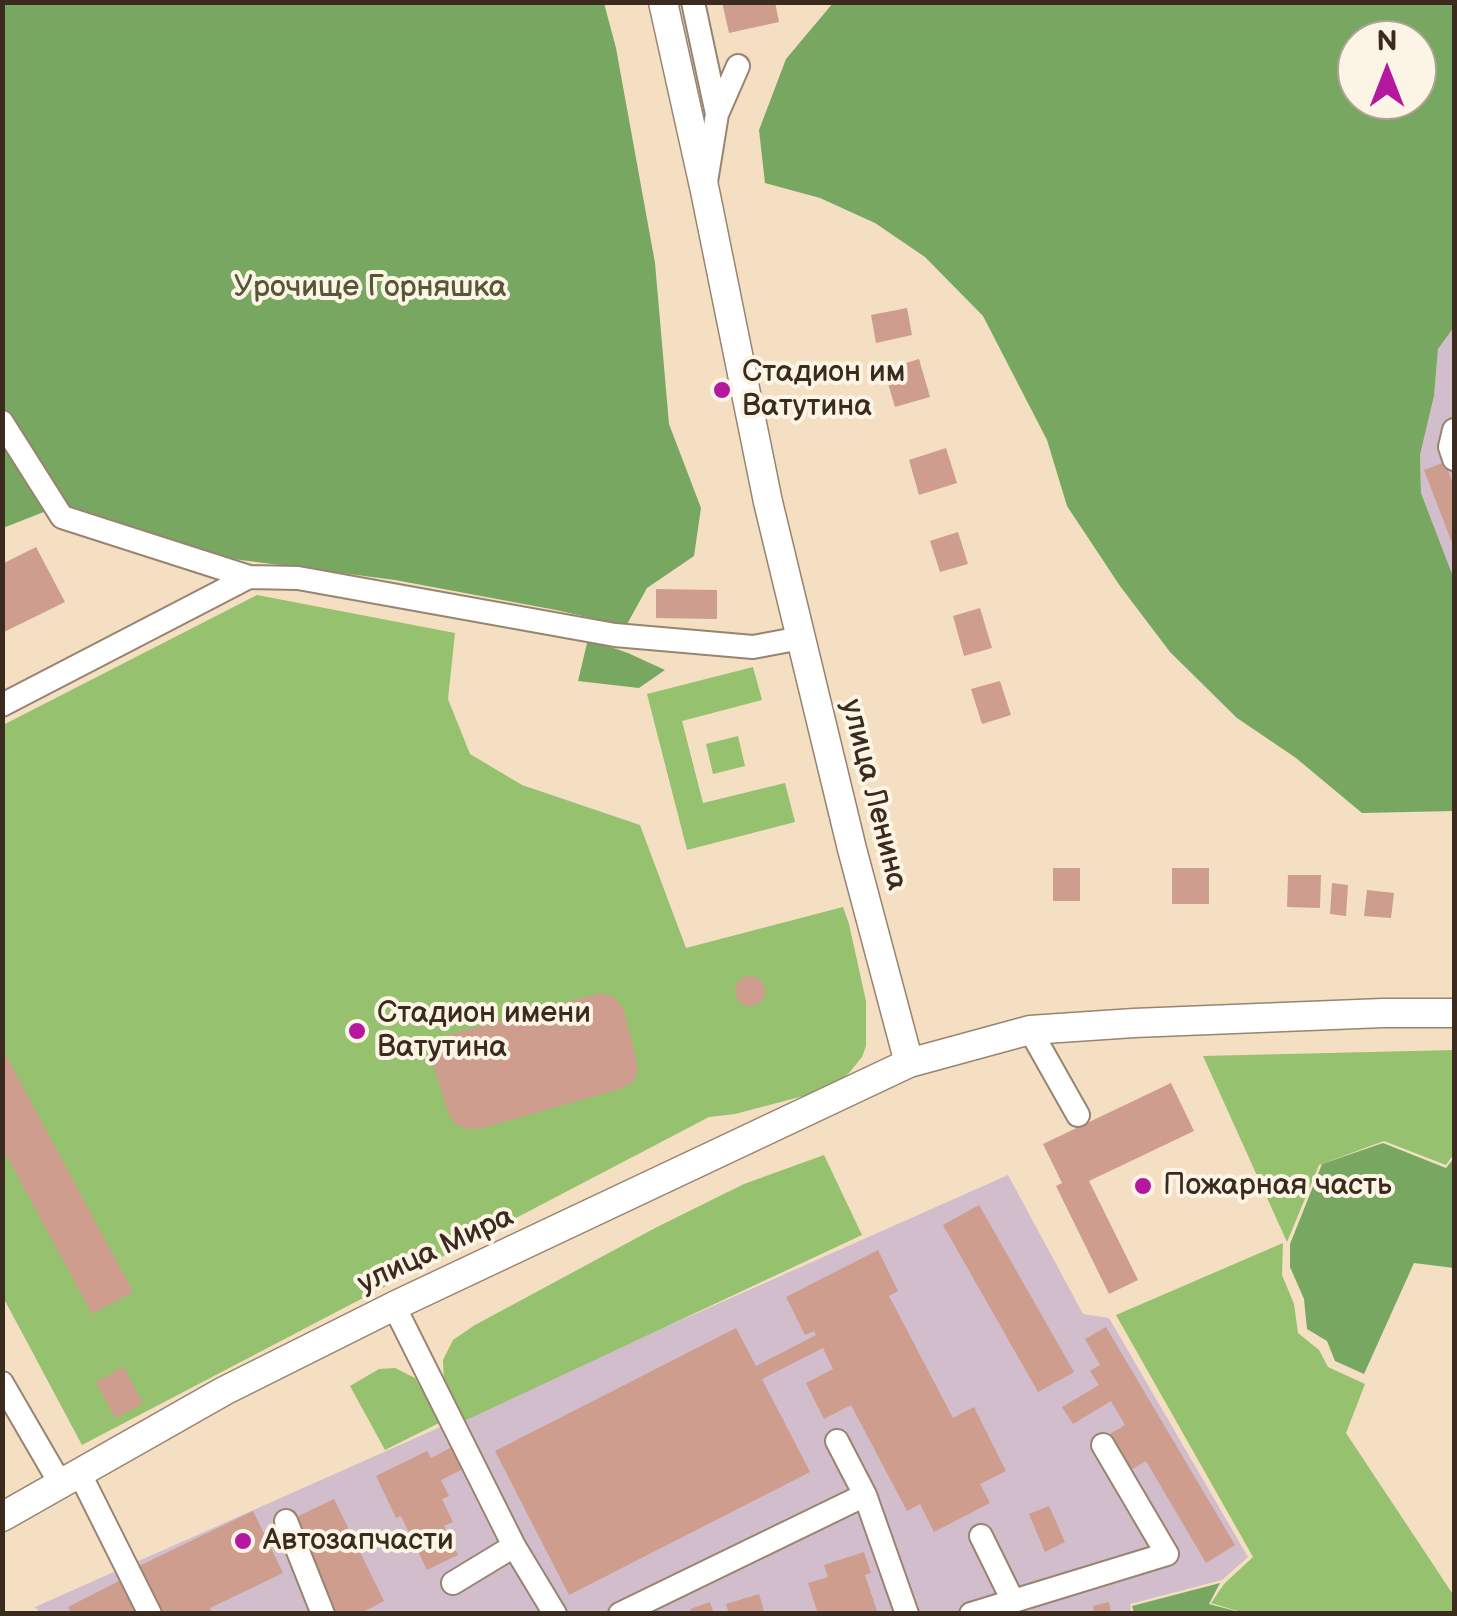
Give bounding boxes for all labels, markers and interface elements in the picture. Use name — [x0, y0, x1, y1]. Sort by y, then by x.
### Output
north arrow — [1337, 20, 1437, 120]
text: N — [1376, 25, 1398, 58]
park label: Урочище Горняшка — [234, 270, 506, 306]
place label: Стадион им Ватутина — [742, 355, 906, 426]
marker: Стадион им Ватутина — [711, 379, 733, 401]
street label: улица Ленина — [832, 696, 914, 894]
place label: Стадион имени Ватутина — [377, 996, 591, 1066]
marker: Стадион имени Ватутина — [346, 1020, 368, 1042]
place label: Пожарная часть — [1163, 1168, 1392, 1204]
marker: Пожарная часть — [1132, 1175, 1154, 1197]
street label: улица Мира — [352, 1199, 520, 1303]
place label: Автозапчасти — [263, 1523, 454, 1559]
marker: Автозапчасти — [232, 1530, 254, 1552]

